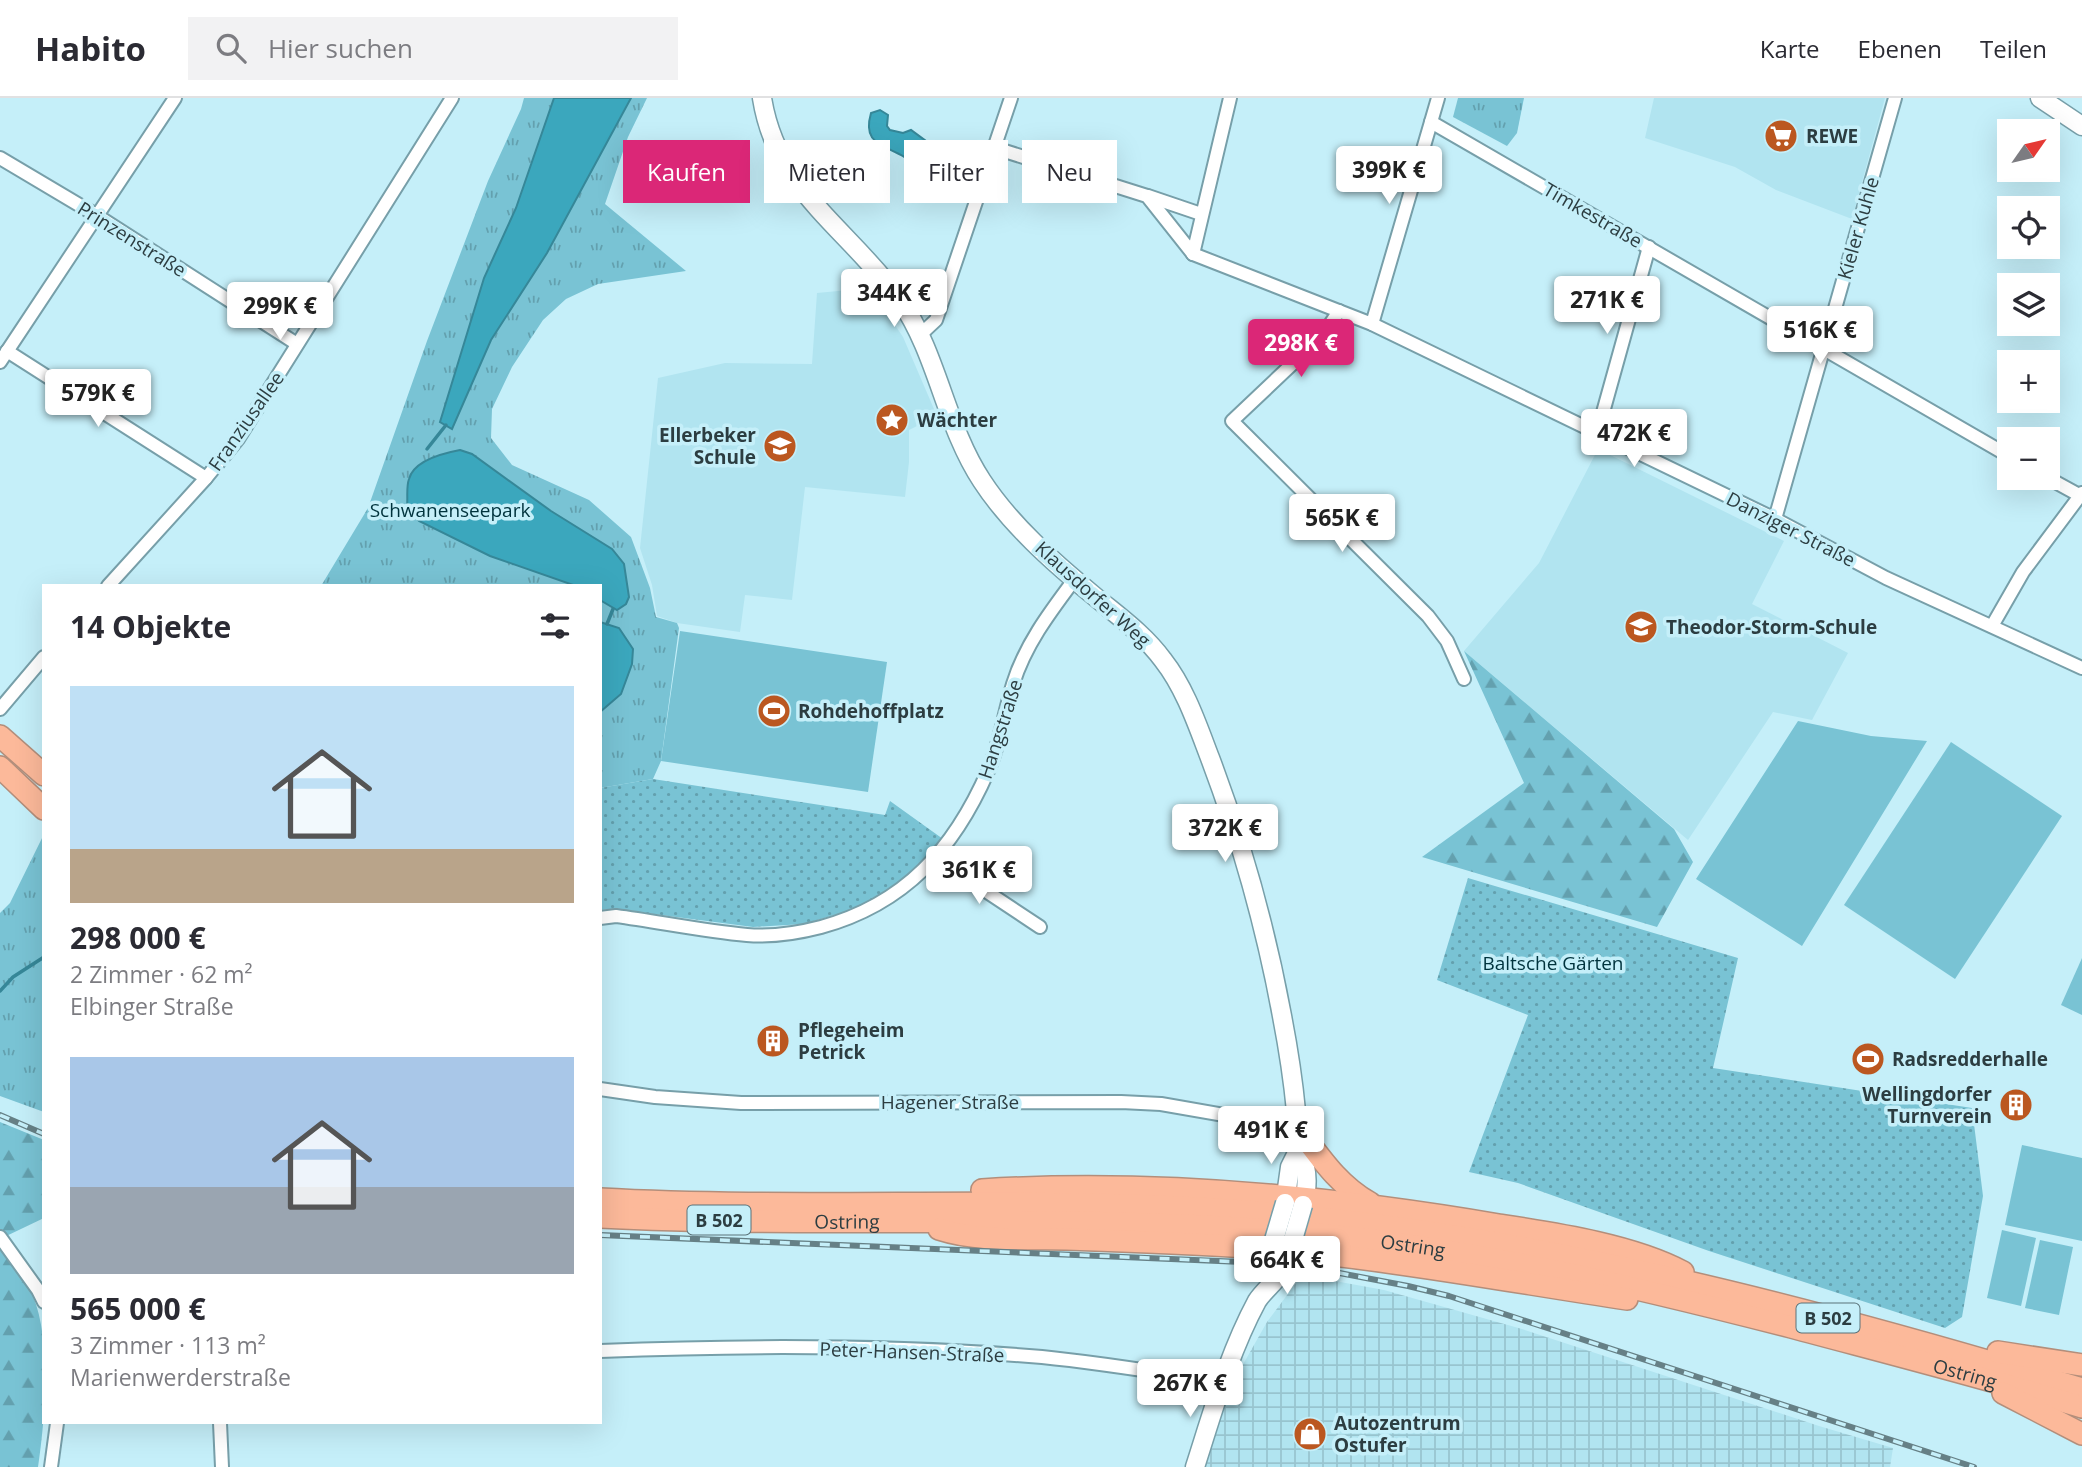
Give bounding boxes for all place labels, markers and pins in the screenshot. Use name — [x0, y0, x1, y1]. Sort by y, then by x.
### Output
supermarket icon: REWE — [1762, 117, 1800, 155]
place label: REWE — [1806, 123, 1858, 149]
pin: 399K € — [1332, 146, 1446, 206]
pin: 344K € — [837, 270, 951, 329]
pin: 271K € — [1550, 276, 1664, 336]
pin: 299K € — [223, 282, 337, 342]
pin: 516K € — [1763, 306, 1877, 366]
pin: 298K € — [1244, 320, 1358, 379]
pin: 579K € — [41, 370, 155, 429]
place icon: Wächter — [873, 401, 911, 439]
place label: Wächter — [917, 407, 998, 433]
pin: 472K € — [1577, 410, 1691, 469]
place label: Ellerbeker Schule — [659, 422, 756, 470]
school or university icon: Ellerbeker Schule — [761, 427, 799, 465]
pin: 565K € — [1285, 494, 1399, 554]
school or university icon: Theodor-Storm-Schule — [1622, 608, 1660, 646]
place label: Theodor-Storm-Schule — [1666, 614, 1877, 640]
sports icon: Rohdehoffplatz — [755, 692, 793, 730]
place label: Rohdehoffplatz — [798, 698, 944, 724]
pin: 372K € — [1168, 804, 1282, 864]
pin: 361K € — [922, 846, 1036, 906]
place label: Pflegeheim Petrick — [798, 1017, 904, 1065]
building icon: Pflegeheim Petrick — [754, 1022, 792, 1060]
sports icon: Radsredderhalle — [1849, 1040, 1887, 1078]
place label: Radsredderhalle — [1892, 1046, 2048, 1072]
place label: Wellingdorfer Turnverein — [1862, 1081, 1992, 1129]
building icon: Wellingdorfer Turnverein — [1997, 1086, 2035, 1124]
pin: 491K € — [1214, 1107, 1328, 1166]
pin: 664K € — [1230, 1236, 1344, 1296]
pin: 267K € — [1133, 1360, 1247, 1419]
place label: Autozentrum Ostufer — [1334, 1410, 1461, 1458]
shop icon: Autozentrum Ostufer — [1291, 1415, 1329, 1453]

